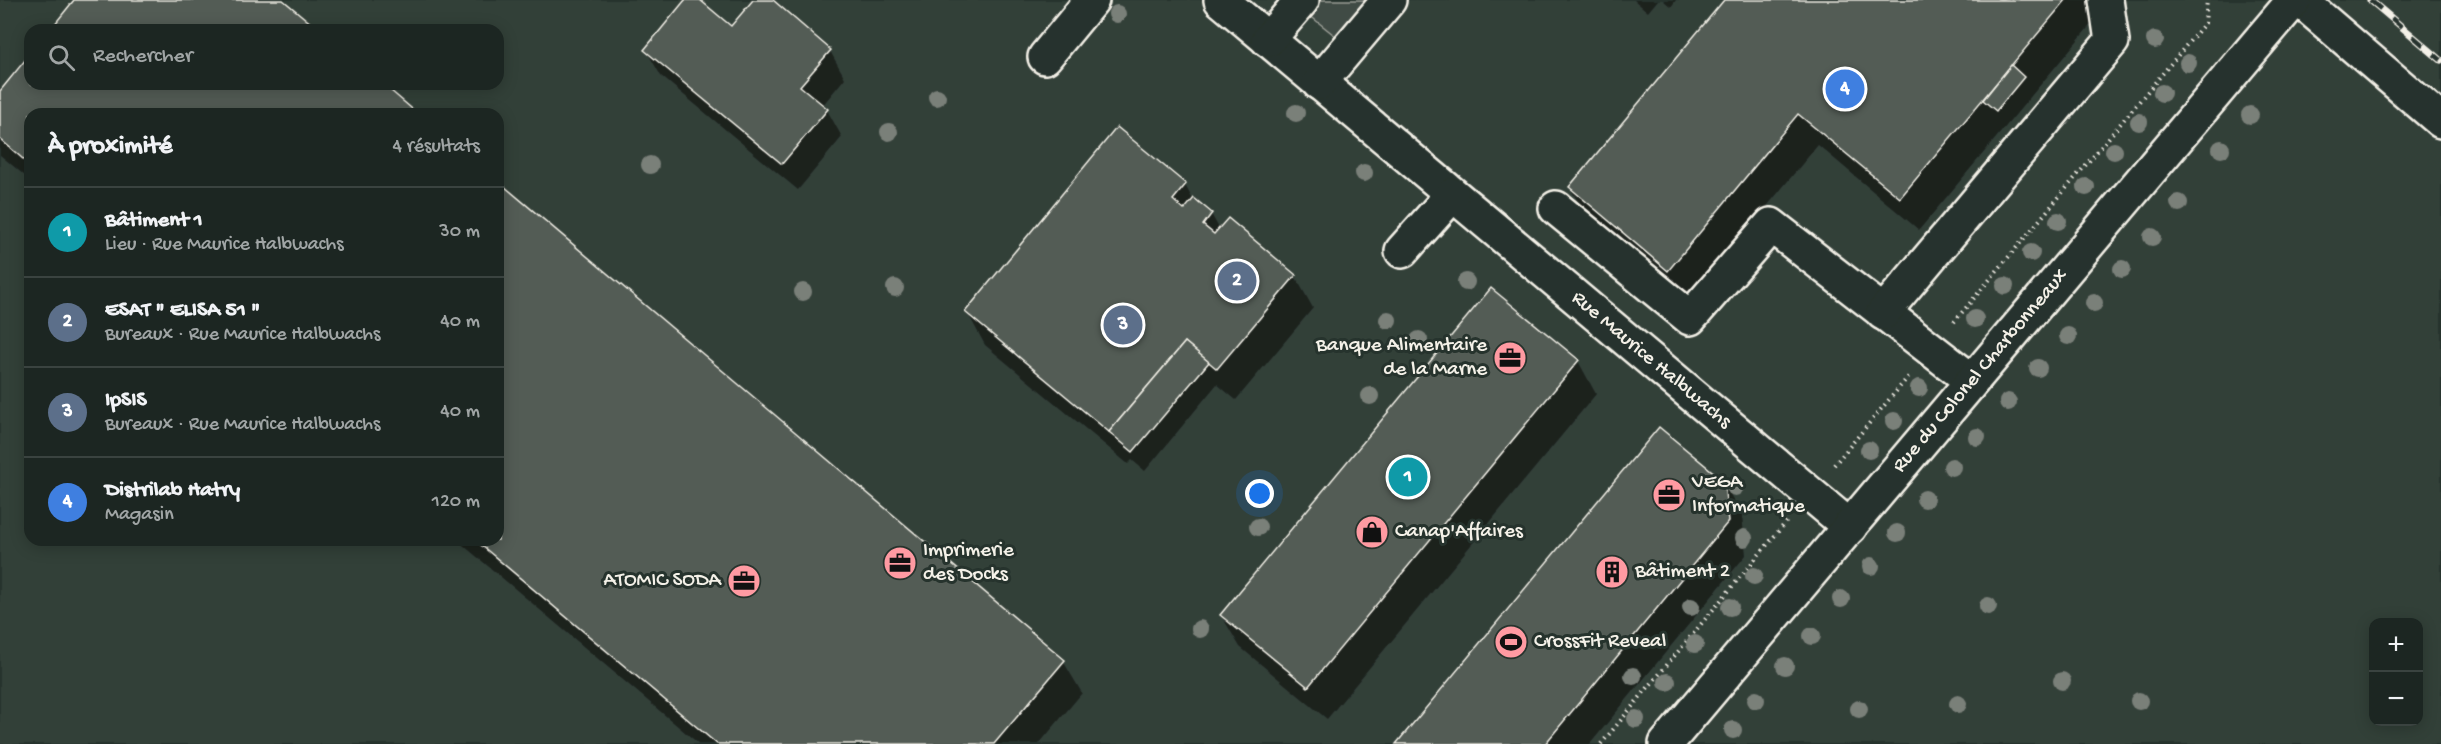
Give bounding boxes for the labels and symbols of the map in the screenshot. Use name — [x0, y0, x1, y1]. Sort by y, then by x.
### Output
pin: 4 — [1826, 66, 1864, 112]
pin: 2 — [1218, 258, 1256, 304]
street label: Rue du Colonel Charbonneaux — [1888, 264, 2074, 478]
street label: Rue Maurice Halbwachs — [1566, 286, 1737, 435]
pin: 3 — [1104, 302, 1142, 348]
place label: Banque Alimentaire de la Marne — [1315, 334, 1488, 383]
office icon: Banque Alimentaire de la Marne — [1492, 340, 1528, 376]
pin: 1 — [1388, 454, 1428, 500]
place label: VEGA Informatique — [1691, 471, 1806, 520]
office icon: VEGA Informatique — [1651, 477, 1687, 513]
your location — [1245, 479, 1274, 508]
shop icon: Canap'Affaires — [1354, 514, 1390, 550]
place label: Canap'Affaires — [1395, 520, 1524, 545]
place label: Imprimerie des Docks — [923, 539, 1015, 588]
office icon: Imprimerie des Docks — [882, 545, 918, 581]
building icon: Bâtiment 2 — [1594, 554, 1630, 590]
place label: Bâtiment 2 — [1634, 560, 1730, 585]
office icon: ATOMIC SODA — [726, 563, 762, 599]
place label: ATOMIC SODA — [603, 569, 723, 594]
sports icon: CrossFit Reveal — [1493, 624, 1529, 660]
place label: CrossFit Reveal — [1534, 630, 1666, 655]

